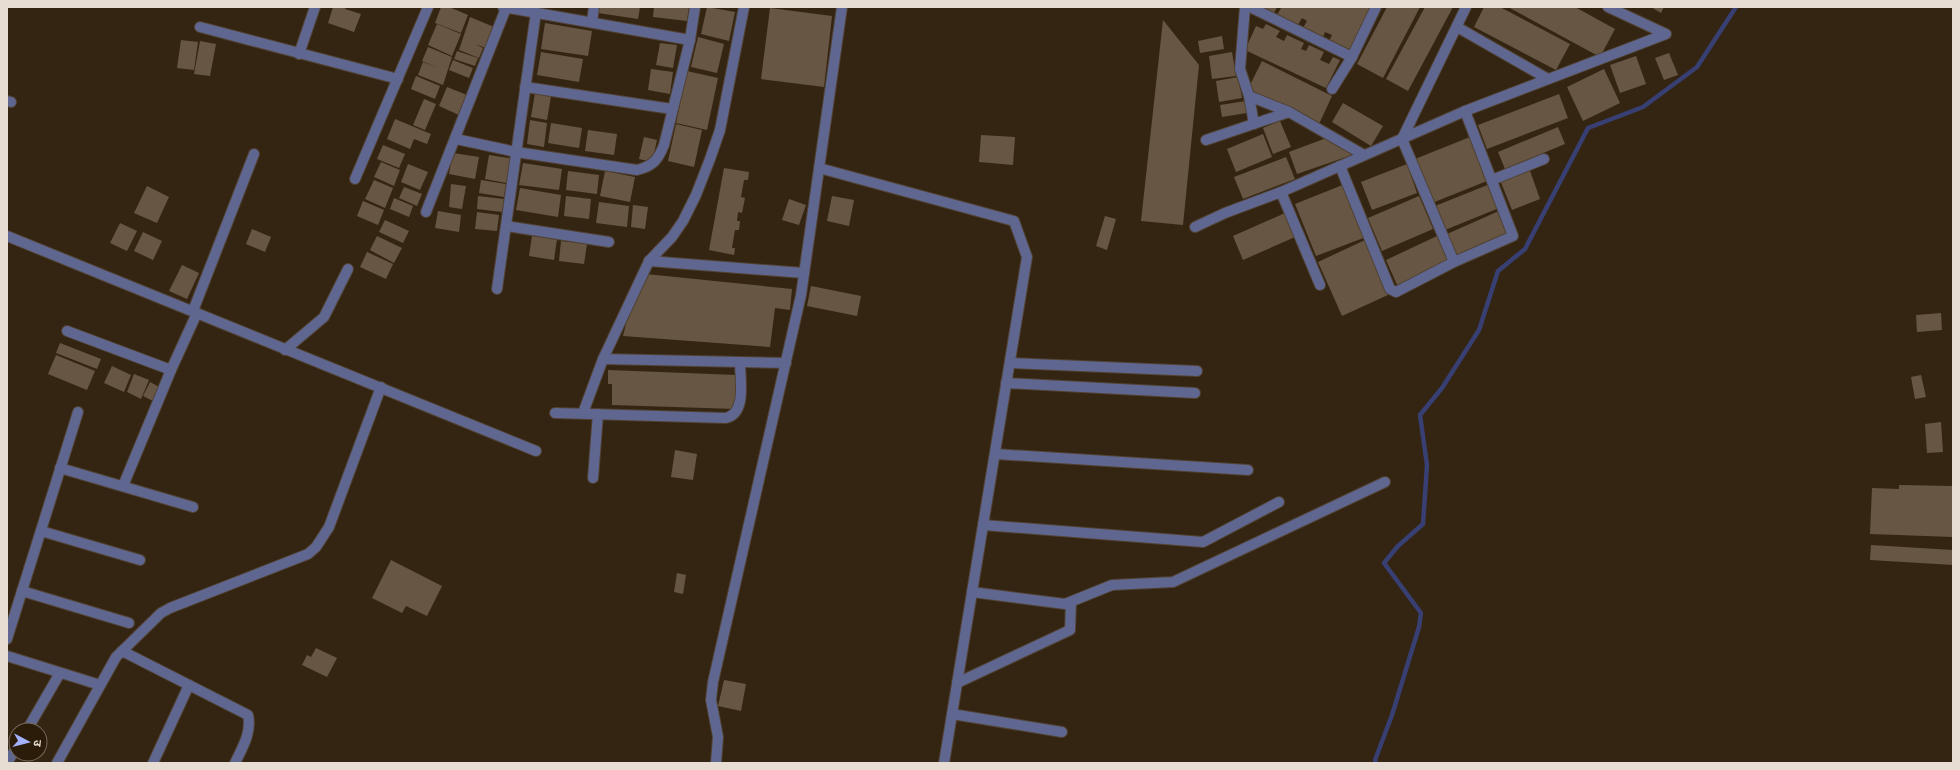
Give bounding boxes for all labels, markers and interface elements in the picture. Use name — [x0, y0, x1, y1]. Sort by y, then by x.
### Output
north arrow — [8, 722, 48, 762]
text: उ — [30, 739, 44, 748]

